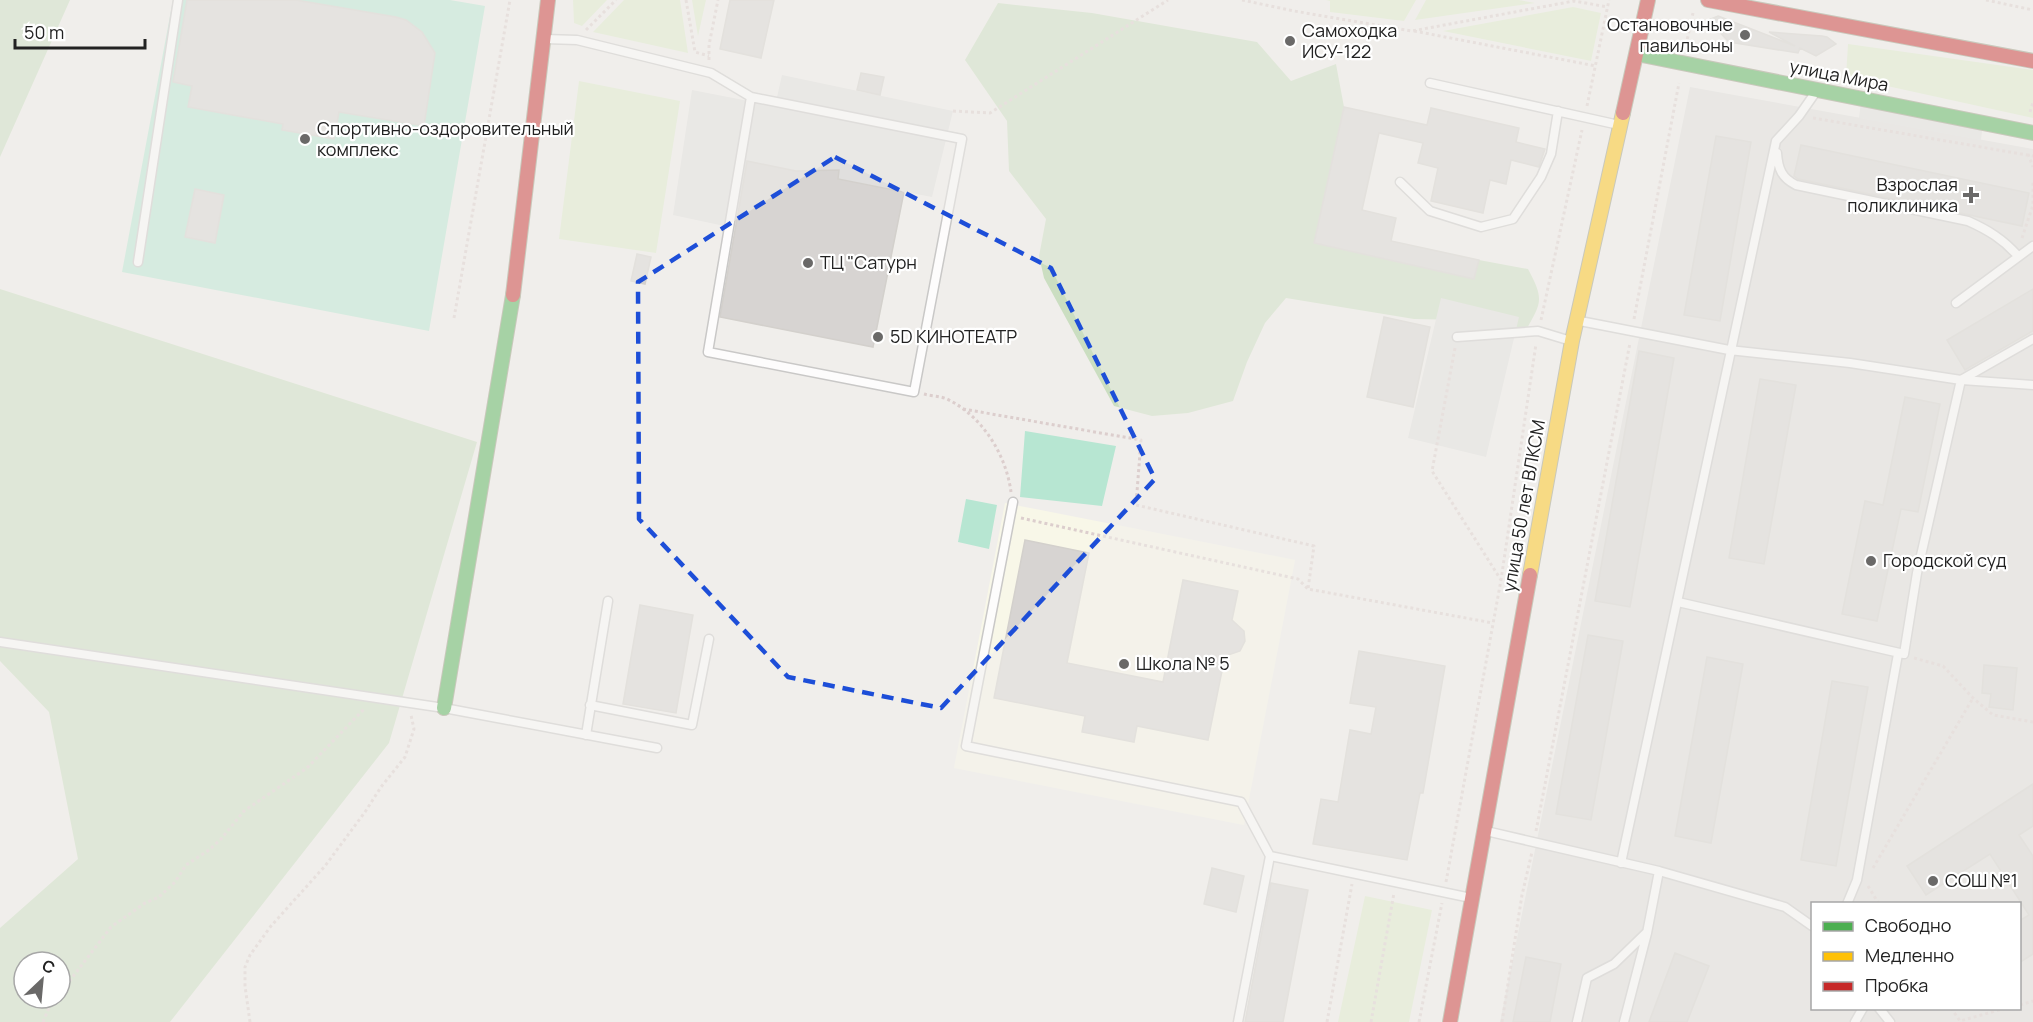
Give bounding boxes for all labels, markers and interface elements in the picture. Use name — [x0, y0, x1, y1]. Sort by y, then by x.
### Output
scale bar — [15, 12, 146, 50]
place label: Остановочные павильоны — [1607, 12, 1733, 57]
place label: Самоходка ИСУ-122 — [1302, 18, 1397, 63]
text: 50 m — [24, 20, 64, 44]
marker: Остановочные павильоны — [1738, 28, 1752, 42]
marker: Самоходка ИСУ-122 — [1283, 34, 1297, 48]
street label: улица Мира — [1788, 54, 1891, 96]
place label: Спортивно-оздоровительный комплекс — [317, 116, 574, 161]
marker: Спортивно-оздоровительный комплекс — [298, 132, 312, 146]
place label: Взрослая поликлиника — [1847, 172, 1958, 217]
marker: Взрослая поликлиника — [1962, 186, 1980, 204]
place label: ТЦ "Сатурн — [820, 250, 917, 274]
marker: ТЦ "Сатурн — [801, 256, 815, 270]
place label: 5D КИНОТЕАТР — [890, 324, 1017, 348]
marker: 5D КИНОТЕАТР — [871, 330, 885, 344]
street label: улица 50 лет ВЛКСМ — [1496, 418, 1550, 594]
place label: Городской суд — [1883, 548, 2007, 572]
marker: Городской суд — [1864, 554, 1878, 568]
place label: Школа № 5 — [1136, 651, 1230, 675]
marker: Школа № 5 — [1117, 657, 1131, 671]
place label: СОШ №1 — [1945, 868, 2018, 892]
marker: СОШ №1 — [1926, 874, 1940, 888]
legend — [1811, 902, 2021, 1010]
text: Свободно — [1865, 913, 1951, 937]
text: Медленно — [1865, 943, 1954, 967]
north arrow — [12, 950, 72, 1010]
text: С — [38, 954, 59, 979]
text: Пробка — [1865, 973, 1928, 997]

